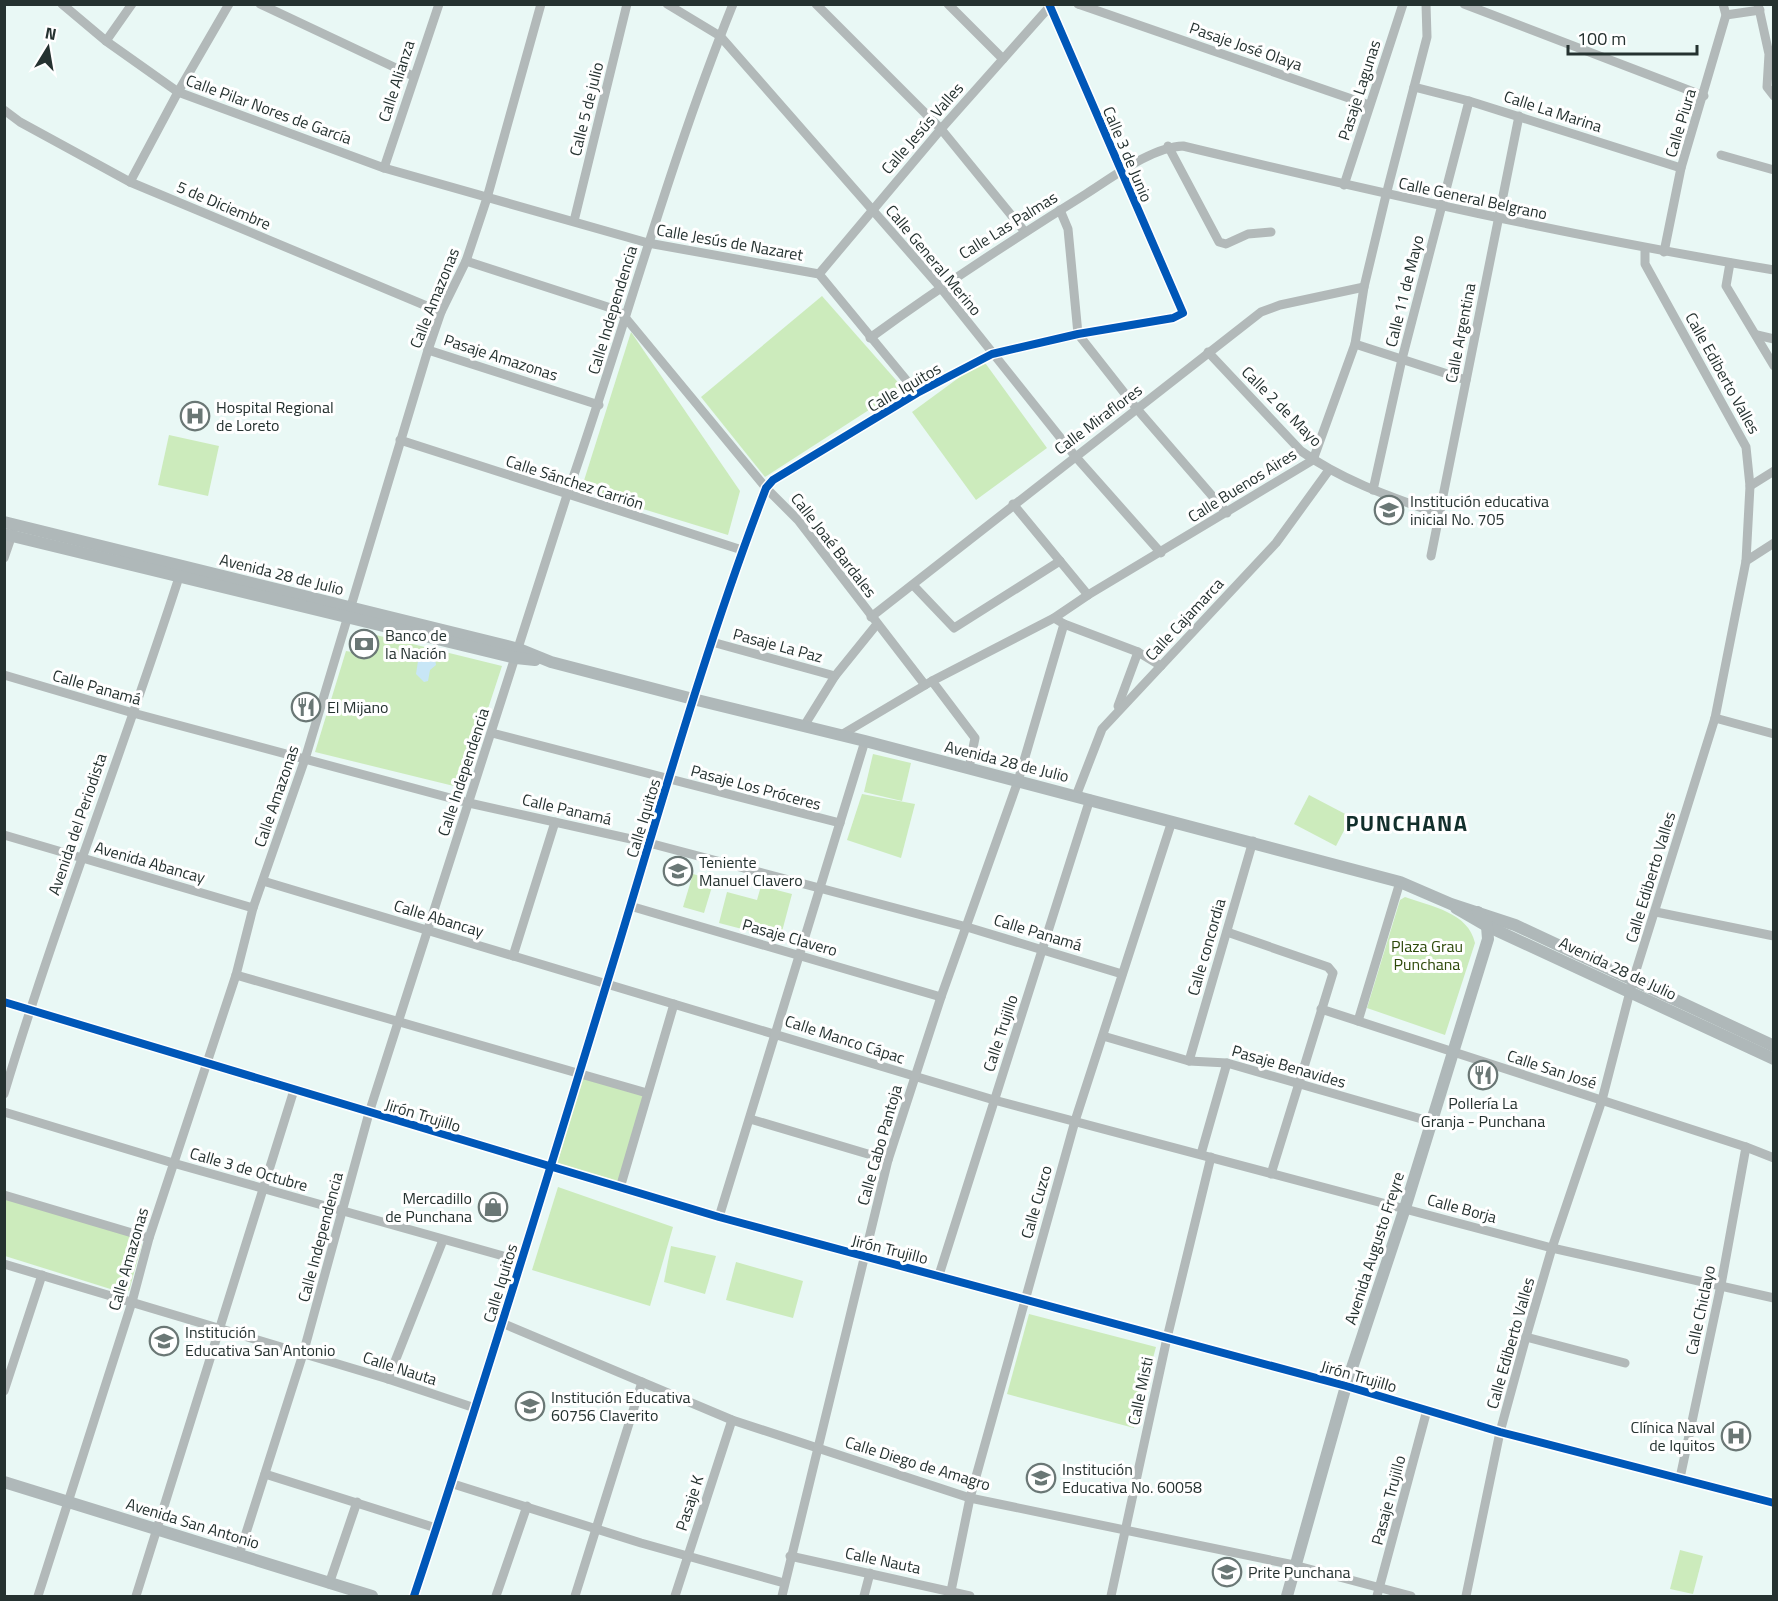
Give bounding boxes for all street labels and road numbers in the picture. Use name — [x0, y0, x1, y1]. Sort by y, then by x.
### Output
street label: Pasaje José Olaya — [1186, 15, 1306, 77]
street label: Calle Alianza — [372, 37, 420, 125]
street label: Pasaje Lagunas — [1331, 37, 1387, 143]
street label: Calle 5 de julio — [563, 60, 609, 158]
street label: Calle Pilar Nores de García — [183, 68, 355, 150]
street label: Calle Jesús Valles — [875, 77, 969, 179]
street label: Calle La Marina — [1501, 84, 1605, 138]
street label: Calle Piura — [1658, 86, 1702, 160]
street label: Calle 3 de Junio — [1097, 102, 1159, 206]
street label: Calle General Belgrano — [1396, 171, 1550, 225]
street label: 5 de Diciembre — [173, 174, 275, 236]
street label: Calle Las Palmas — [954, 185, 1062, 265]
street label: Calle General Merino — [880, 199, 988, 321]
street label: Calle Jesús de Nazaret — [655, 217, 806, 267]
street label: Calle 11 de Mayo — [1378, 232, 1430, 350]
street label: Calle Independencia — [581, 243, 643, 377]
street label: Calle Amazonas — [403, 244, 465, 352]
street label: Calle Argentina — [1439, 281, 1481, 385]
street label: Calle Ediberto Valles — [1680, 308, 1766, 438]
street label: Pasaje Amazonas — [441, 327, 561, 387]
street label: Calle Iquitos — [863, 356, 945, 418]
street label: Calle 2 de Mayo — [1236, 360, 1328, 452]
street label: Calle Miraflores — [1049, 378, 1147, 460]
street label: Calle Buenos Aires — [1183, 442, 1301, 528]
street label: Calle Sánchez Carrión — [503, 448, 647, 516]
street label: Calle Joaé Bardales — [785, 487, 883, 603]
street label: Avenida 28 de Julio — [217, 547, 347, 601]
street label: Calle Cajamarca — [1139, 572, 1229, 666]
street label: Pasaje La Paz — [731, 622, 825, 668]
street label: Calle Panamá — [50, 663, 144, 711]
street label: Calle Independencia — [431, 705, 495, 839]
street label: Avenida 28 de Julio — [942, 734, 1072, 788]
street label: Calle Amazonas — [247, 742, 305, 850]
street label: Avenida del Periodista — [41, 750, 113, 898]
street label: Pasaje Los Próceres — [688, 758, 824, 816]
street label: Calle Iquitos — [620, 776, 666, 860]
street label: Calle Panamá — [520, 787, 614, 831]
street label: Calle Ediberto Valles — [1619, 809, 1681, 945]
street label: Avenida Abancay — [92, 835, 208, 889]
street label: Calle Abancay — [391, 893, 487, 943]
street label: Calle concordia — [1181, 895, 1231, 999]
street label: Calle Panamá — [991, 907, 1085, 957]
street label: Pasaje Clavero — [740, 912, 840, 962]
street label: Avenida 28 de Julio — [1555, 930, 1681, 1006]
street label: Calle Trujillo — [976, 991, 1024, 1075]
street label: Calle Manco Cápac — [782, 1008, 908, 1070]
street label: Pasaje Benavides — [1229, 1038, 1349, 1094]
street label: Calle San José — [1504, 1043, 1600, 1095]
street label: Calle Cabo Pantoja — [850, 1082, 908, 1208]
street label: Jirón Trujillo — [382, 1092, 464, 1138]
street label: Calle 3 de Octubre — [187, 1141, 311, 1197]
street label: Calle Cuzco — [1014, 1163, 1058, 1241]
street label: Calle Independencia — [291, 1169, 349, 1305]
street label: Avenida Augusto Freyre — [1338, 1169, 1410, 1327]
street label: Calle Borja — [1425, 1187, 1499, 1229]
street label: Calle Amazonas — [102, 1205, 154, 1313]
street label: Jirón Trujillo — [849, 1228, 931, 1270]
street label: Calle Iquitos — [477, 1241, 523, 1325]
street label: Calle Chiclayo — [1679, 1263, 1721, 1357]
street label: Calle Ediberto Valles — [1480, 1274, 1540, 1412]
street label: Calle Nauta — [360, 1345, 440, 1391]
street label: Jirón Trujillo — [1318, 1354, 1400, 1398]
street label: Calle Misti — [1121, 1355, 1159, 1427]
street label: Calle Diego de Amagro — [842, 1429, 994, 1497]
street label: Pasaje Trujillo — [1365, 1453, 1411, 1547]
street label: Pasaje K — [669, 1472, 709, 1534]
street label: Avenida San Antonio — [123, 1491, 263, 1555]
street label: Calle Nauta — [843, 1540, 923, 1580]

